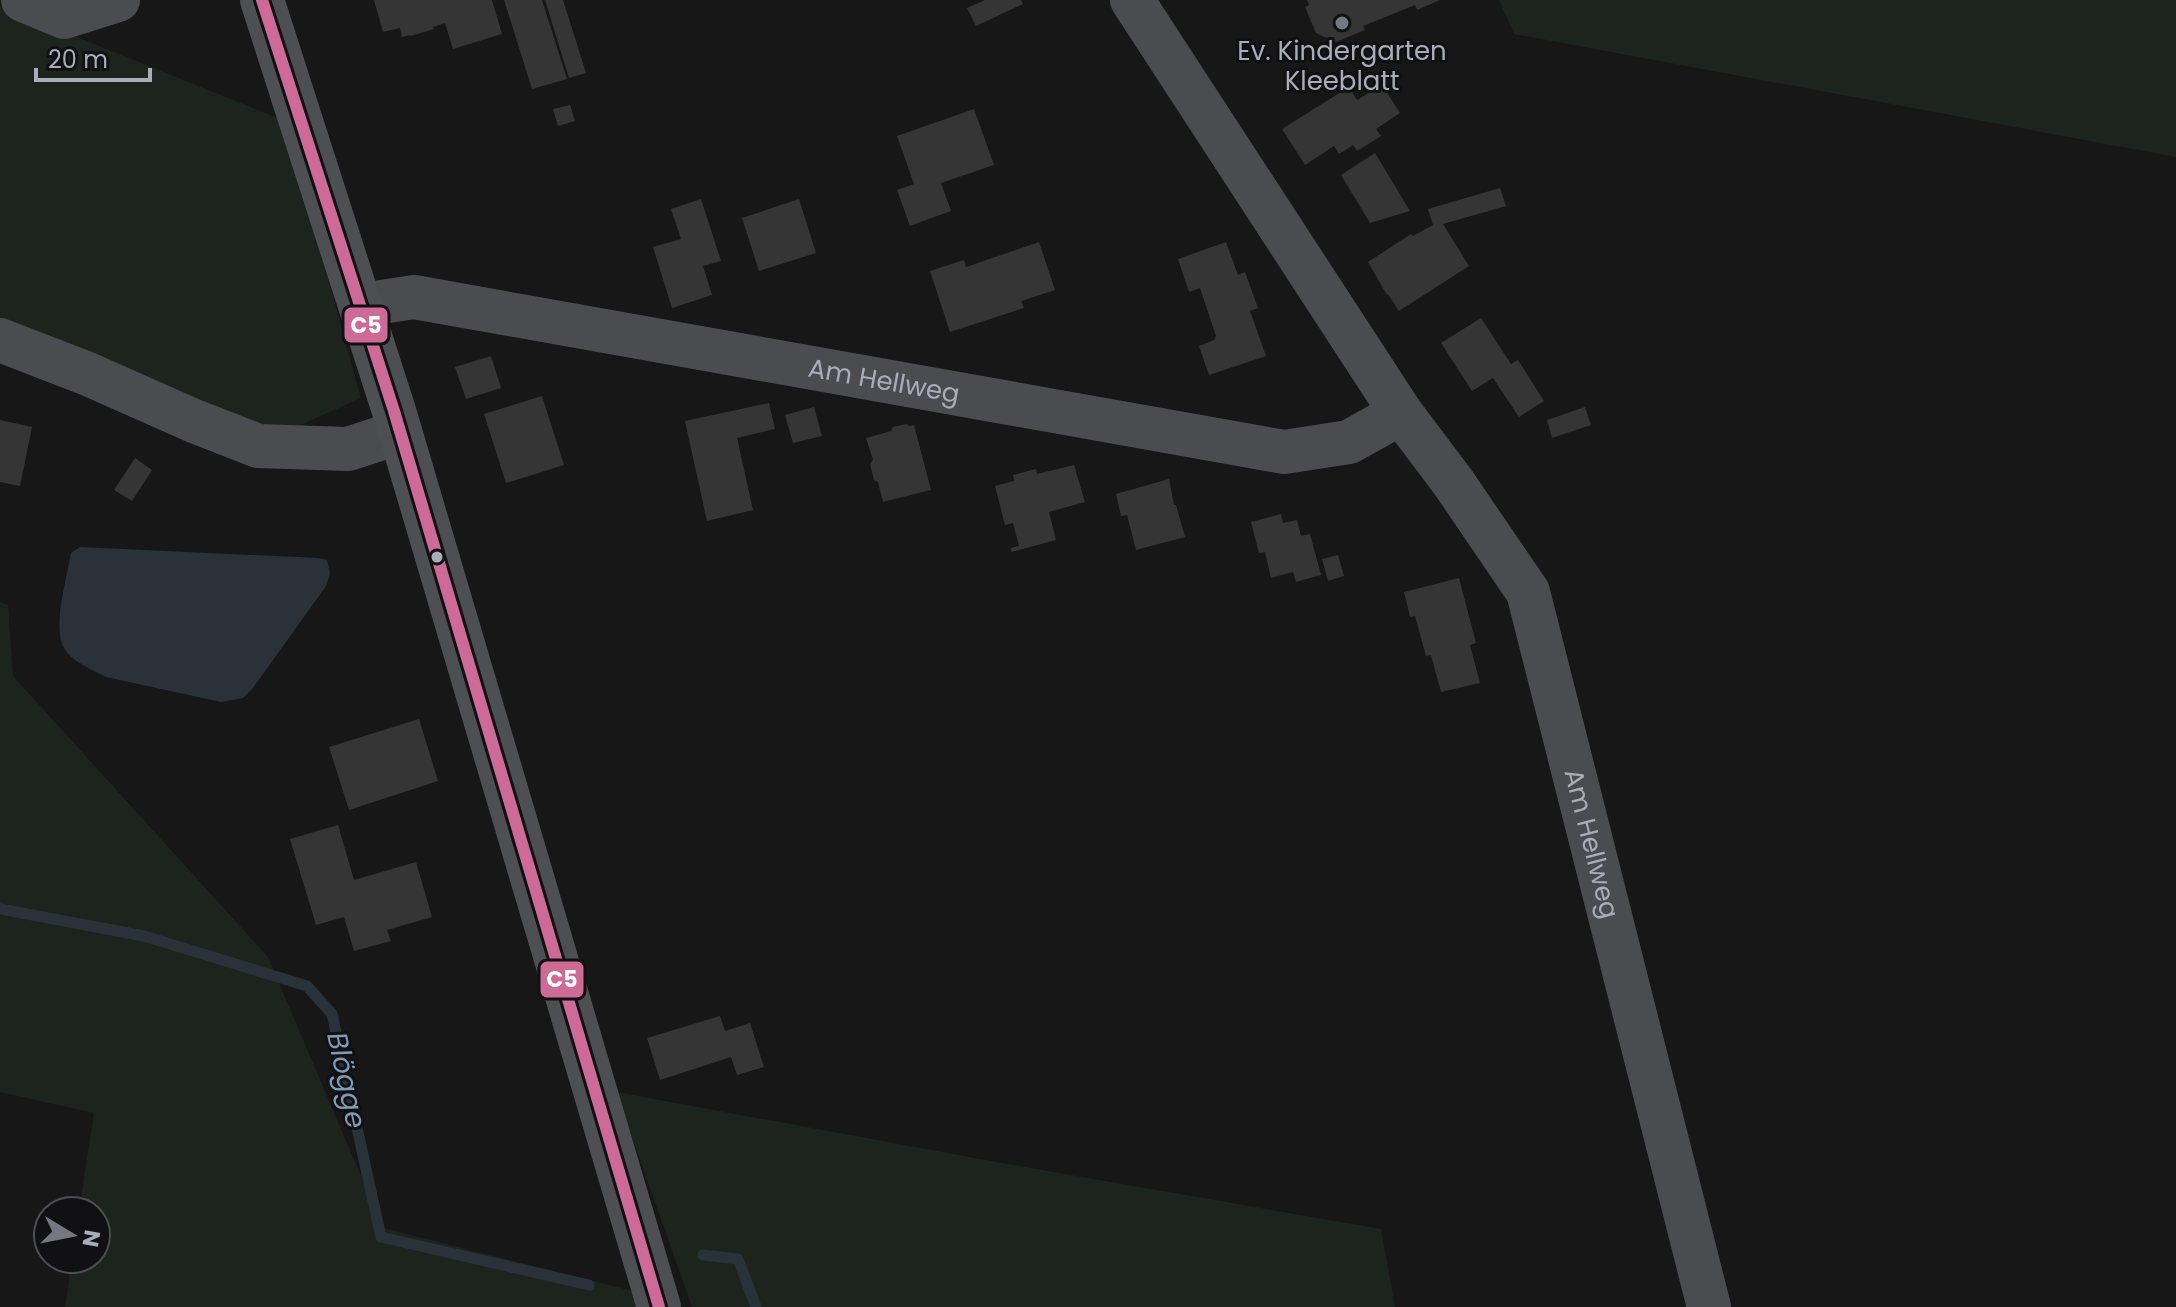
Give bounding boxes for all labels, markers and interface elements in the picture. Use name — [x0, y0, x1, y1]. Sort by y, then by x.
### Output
marker: Ev. Kindergarten Kleeblatt — [1333, 14, 1351, 32]
scale bar — [36, 32, 150, 82]
place label: Ev. Kindergarten Kleeblatt — [1237, 33, 1447, 99]
text: 20 m — [48, 43, 108, 76]
line badge: C5 — [343, 306, 389, 344]
text: C5 — [350, 310, 382, 341]
street label: Am Hellweg — [805, 350, 963, 412]
unlabelled marker — [429, 549, 445, 565]
street label: Am Hellweg — [1555, 765, 1628, 922]
line badge: C5 — [539, 960, 585, 999]
text: C5 — [546, 964, 578, 995]
water label: Blögge — [317, 1029, 376, 1132]
north arrow — [32, 1195, 112, 1275]
text: N — [75, 1228, 108, 1249]

